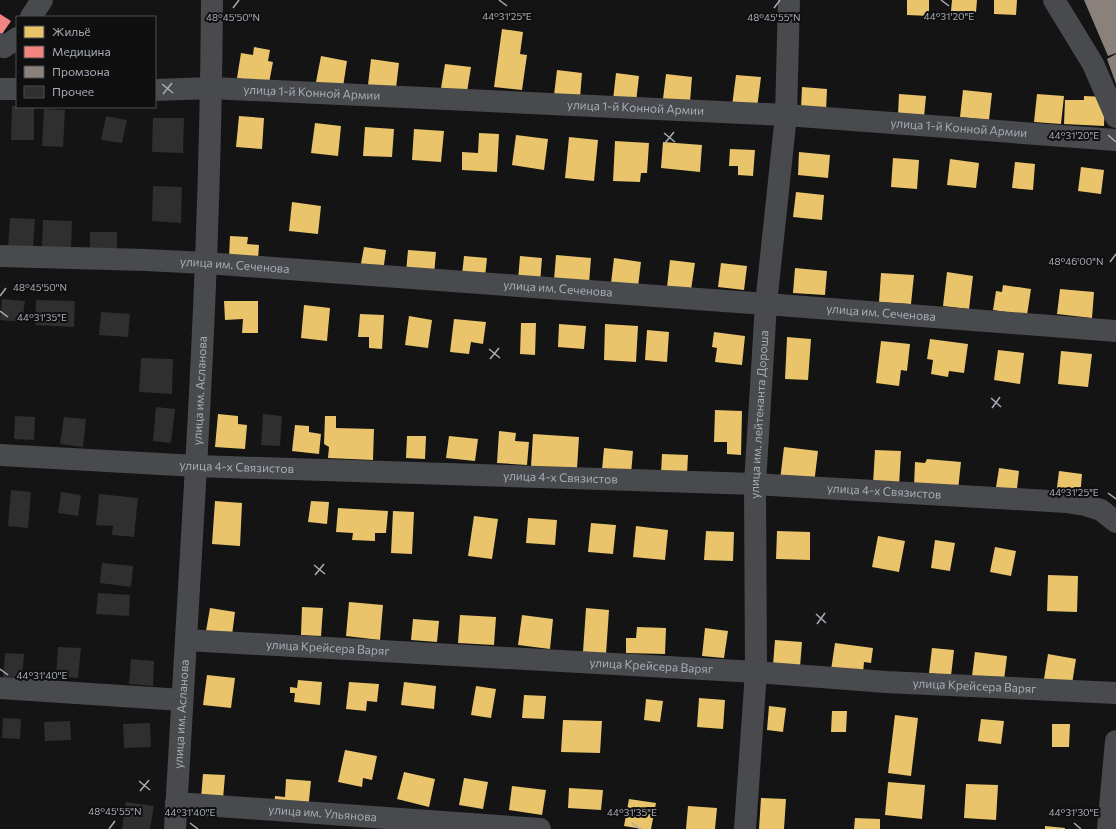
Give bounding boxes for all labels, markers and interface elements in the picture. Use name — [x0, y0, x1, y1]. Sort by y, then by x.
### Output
text: 44°31'25"E — [482, 10, 532, 22]
text: 44°31'20"E — [924, 10, 974, 22]
text: 48°45'50"N — [206, 11, 260, 23]
text: 48°45'55"N — [747, 11, 801, 23]
legend — [16, 16, 156, 108]
text: Жильё — [52, 24, 91, 38]
text: Медицина — [52, 44, 111, 58]
text: Промзона — [52, 64, 110, 78]
street label: улица 1-й Конной Армии — [243, 82, 381, 102]
text: Прочее — [52, 84, 94, 98]
street label: улица 1-й Конной Армии — [567, 97, 704, 117]
street label: улица 1-й Конной Армии — [890, 115, 1028, 139]
text: 44°31'20"E — [1049, 129, 1099, 141]
street label: улица им. Сеченова — [180, 254, 290, 275]
text: 48°46'00"N — [1048, 255, 1104, 267]
street label: улица им. Сеченова — [503, 277, 613, 299]
text: 48°45'50"N — [13, 281, 67, 293]
street label: улица им. Сеченова — [826, 301, 936, 323]
text: 44°31'35"E — [17, 311, 67, 323]
street label: улица им. лейтенанта Дороша — [747, 330, 770, 499]
street label: улица им. Асланова — [189, 336, 209, 446]
street label: улица 4-х Связистов — [179, 457, 294, 475]
street label: улица 4-х Связистов — [503, 468, 618, 486]
street label: улица 4-х Связистов — [827, 480, 942, 501]
text: 44°31'25"E — [1049, 486, 1099, 498]
street label: улица Крейсера Варяг — [266, 636, 390, 657]
street label: улица Крейсера Варяг — [589, 655, 714, 676]
street label: улица им. Асланова — [170, 659, 191, 769]
text: 44°31'40"E — [17, 669, 67, 681]
street label: улица Крейсера Варяг — [912, 675, 1037, 695]
street label: улица им. Ульянова — [268, 802, 377, 823]
text: 48°45'55"N — [88, 805, 142, 817]
text: 44°31'40"E — [165, 806, 215, 818]
text: 44°31'35"E — [607, 806, 657, 818]
text: 44°31'30"E — [1049, 806, 1099, 818]

